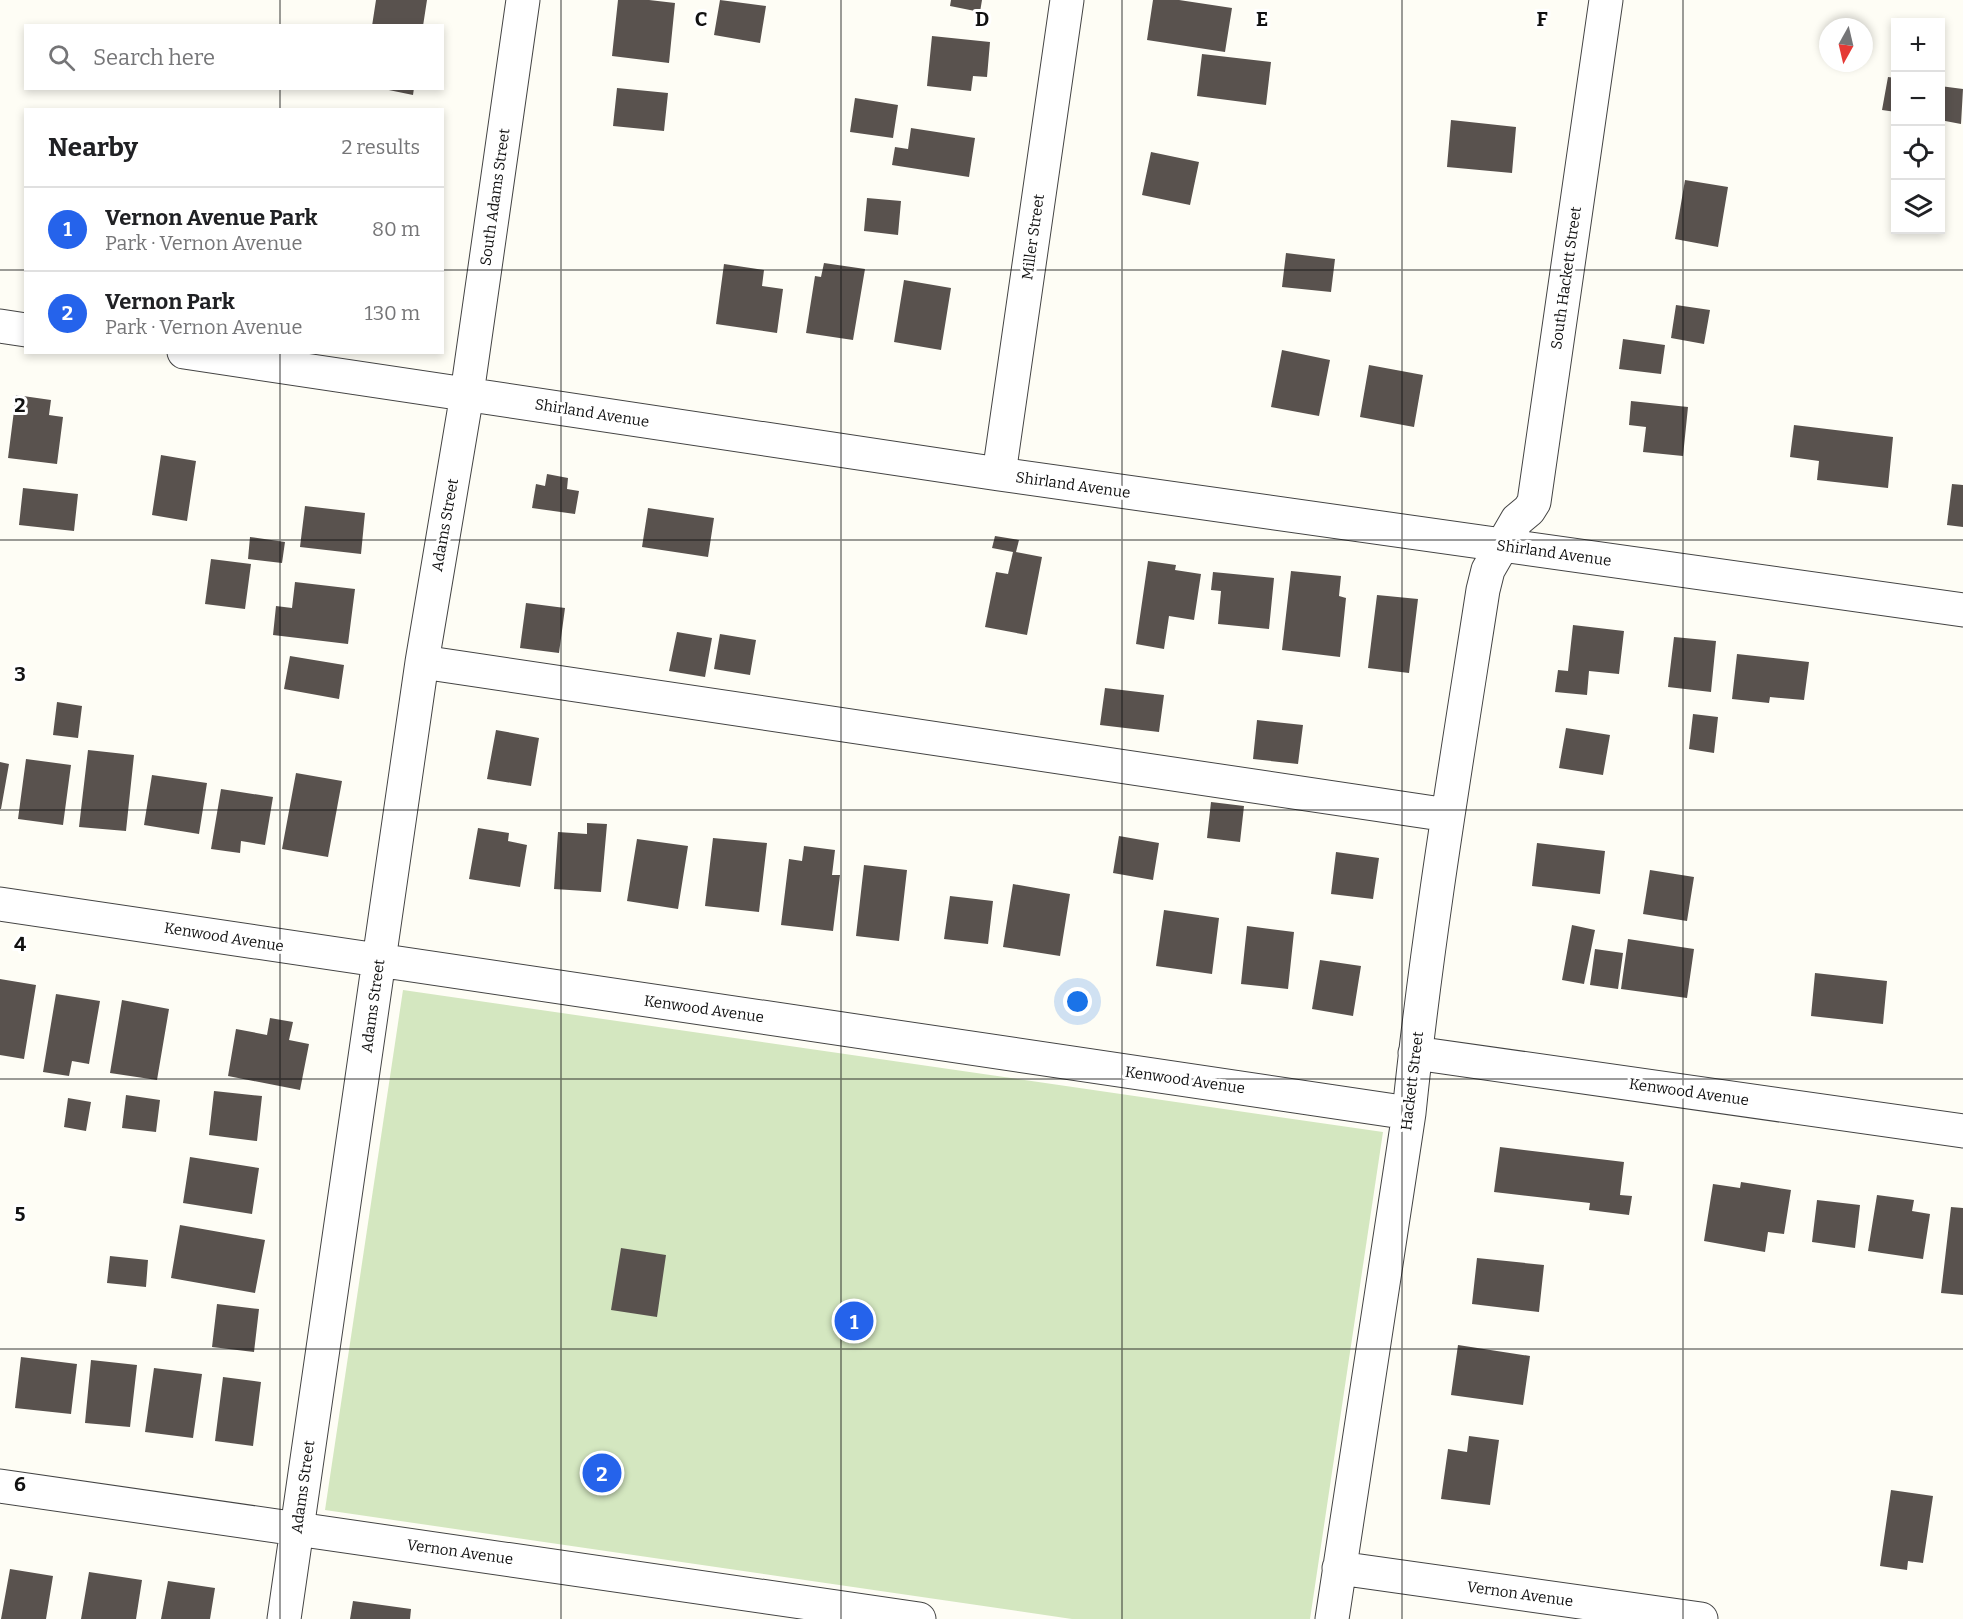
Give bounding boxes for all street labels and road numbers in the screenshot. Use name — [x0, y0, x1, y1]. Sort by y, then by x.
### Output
street label: South Adams Street — [476, 127, 514, 267]
street label: Miller Street — [1018, 192, 1048, 281]
street label: South Hackett Street — [1547, 205, 1585, 351]
street label: Shirland Avenue — [533, 395, 651, 431]
street label: Shirland Avenue — [1015, 468, 1131, 502]
street label: Adams Street — [428, 477, 462, 573]
street label: Shirland Avenue — [1496, 536, 1612, 570]
street label: Kenwood Avenue — [163, 919, 285, 955]
street label: Adams Street — [358, 958, 389, 1054]
street label: Kenwood Avenue — [643, 992, 765, 1026]
street label: Hackett Street — [1397, 1030, 1427, 1132]
street label: Kenwood Avenue — [1124, 1063, 1246, 1097]
street label: Kenwood Avenue — [1628, 1075, 1750, 1109]
street label: Adams Street — [288, 1439, 319, 1535]
street label: Vernon Avenue — [406, 1536, 514, 1568]
street label: Vernon Avenue — [1466, 1578, 1574, 1610]

